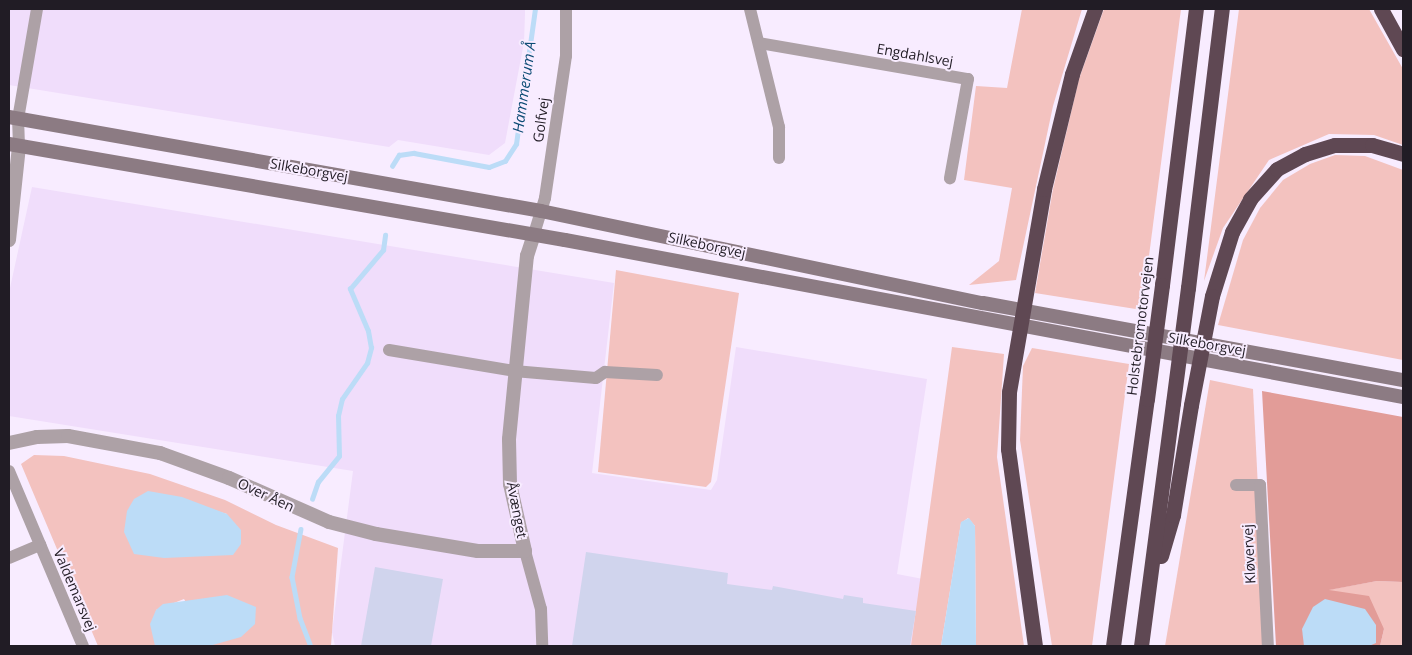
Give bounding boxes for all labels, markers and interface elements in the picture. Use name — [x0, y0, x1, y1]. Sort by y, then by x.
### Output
water label: Hammerum Å — [509, 40, 539, 134]
street label: Engdahlsvej — [875, 40, 955, 70]
street label: Golfvej — [530, 96, 552, 144]
street label: Silkeborgvej — [269, 155, 349, 185]
street label: Silkeborgvej — [667, 229, 747, 261]
street label: Holstebromotorvejen — [1123, 256, 1157, 396]
street label: Silkeborgvej — [1167, 329, 1247, 359]
street label: Over Åen — [235, 475, 297, 515]
street label: Åvænget — [503, 480, 531, 540]
street label: Kløvervej — [1239, 524, 1259, 584]
street label: Valdemarsvej — [50, 546, 100, 634]

